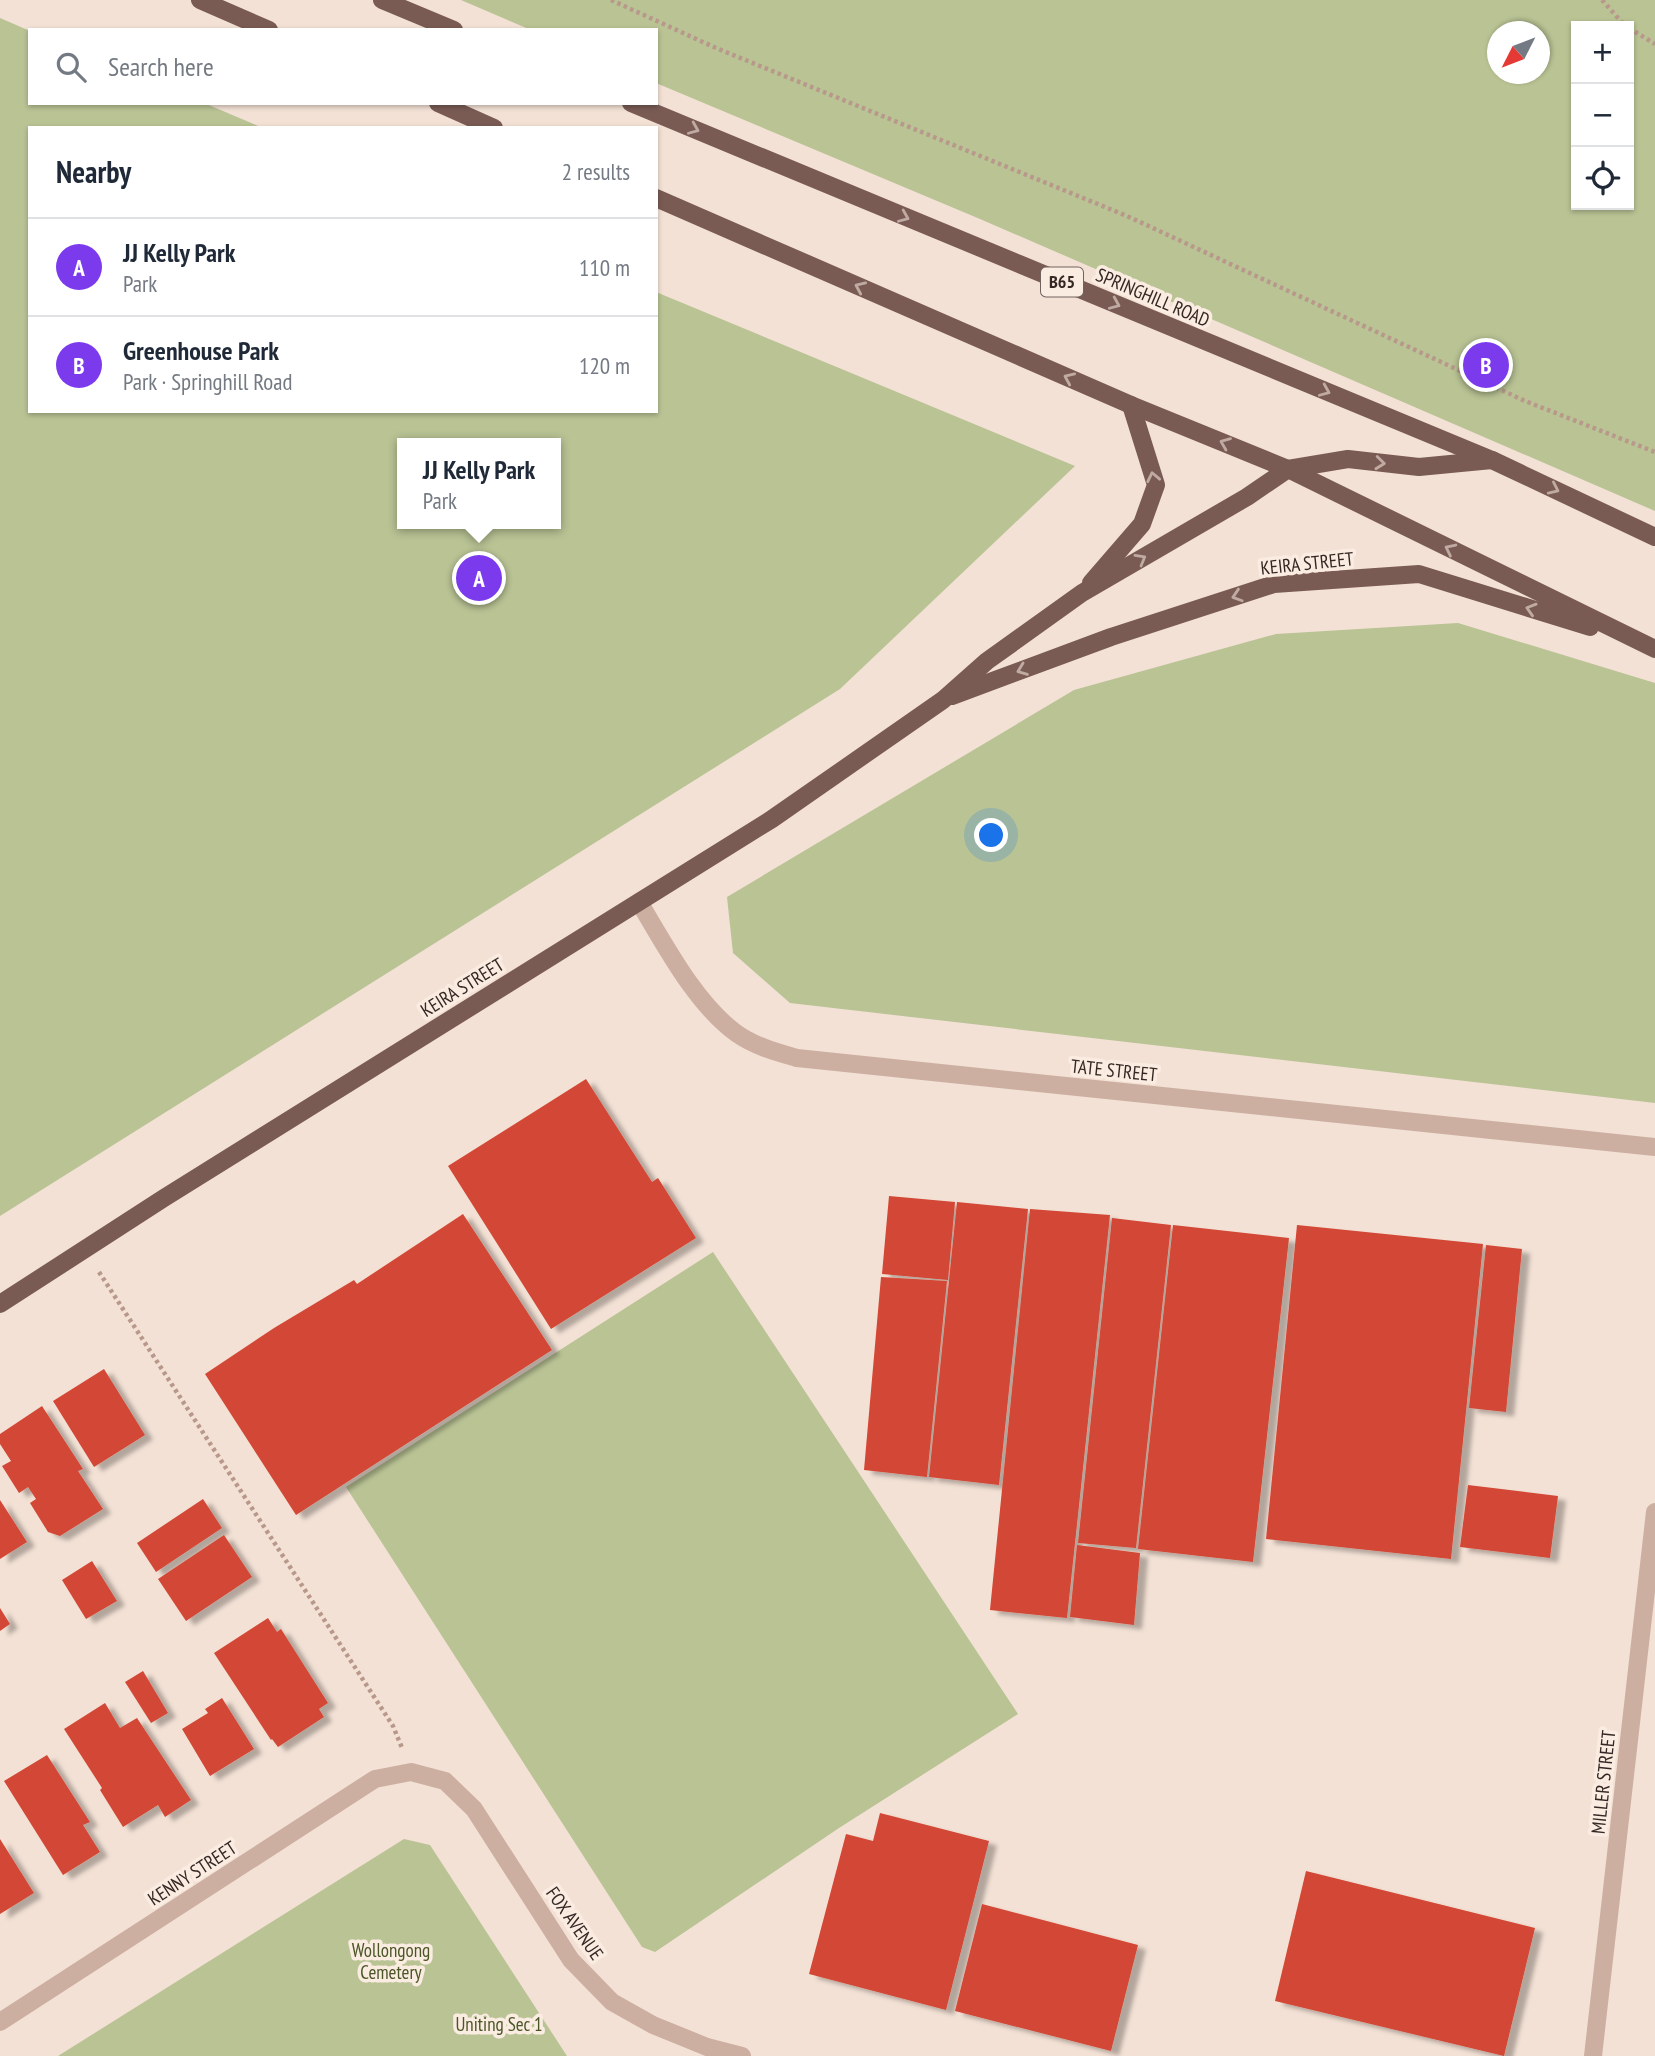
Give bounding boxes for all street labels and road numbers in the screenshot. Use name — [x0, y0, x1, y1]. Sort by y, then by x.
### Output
street label: SPRINGHILL ROAD — [1093, 262, 1213, 332]
road number: B65 — [1041, 268, 1083, 296]
street label: KEIRA STREET — [1259, 546, 1355, 580]
street label: KEIRA STREET — [416, 952, 508, 1022]
street label: TATE STREET — [1070, 1054, 1159, 1087]
street label: MILLER STREET — [1586, 1728, 1620, 1835]
street label: KENNY STREET — [143, 1835, 241, 1911]
street label: FOX AVENUE — [541, 1882, 609, 1964]

